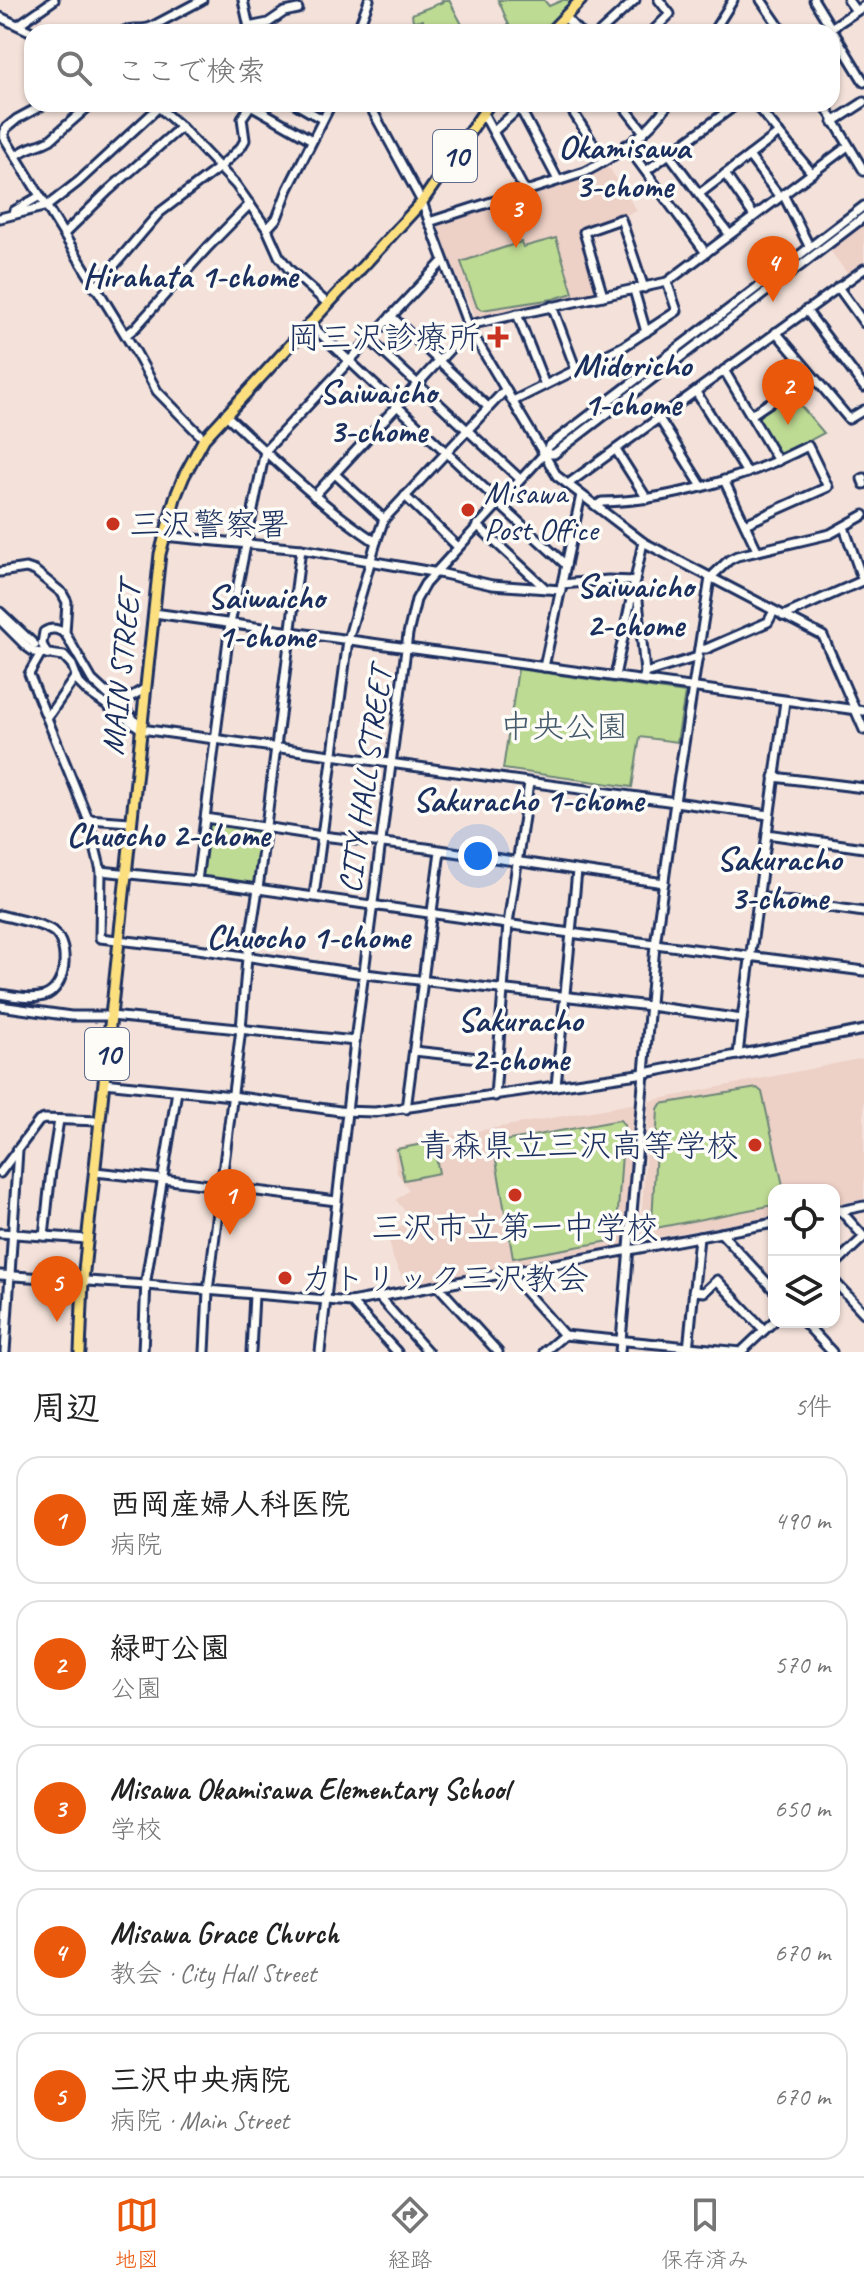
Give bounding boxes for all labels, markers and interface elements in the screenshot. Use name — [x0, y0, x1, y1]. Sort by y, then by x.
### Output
search box — [24, 24, 840, 112]
icon: search — [52, 46, 96, 90]
text: ここで検索 — [116, 52, 266, 90]
district label: Okamisawa 3-chome — [558, 125, 693, 207]
road number: 10 — [433, 130, 477, 182]
pin: 3 — [490, 182, 542, 248]
pin: 4 — [747, 236, 799, 302]
district label: Hirahata 1-chome — [83, 254, 300, 297]
place label: 岡三沢診療所 — [288, 317, 480, 358]
marker: 岡三沢診療所 — [487, 326, 509, 348]
district label: Midoricho 1-chome — [573, 343, 694, 425]
pin: 2 — [762, 359, 814, 425]
district label: Saiwaicho 3-chome — [319, 370, 440, 452]
place label: Misawa Post Office — [484, 472, 600, 550]
marker: Misawa Post Office — [459, 501, 477, 519]
place label: 三沢警察署 — [129, 504, 289, 545]
marker: 三沢警察署 — [104, 515, 122, 533]
district label: Saiwaicho 2-chome — [576, 564, 697, 646]
street label: MAIN STREET — [92, 573, 151, 757]
district label: Saiwaicho 1-chome — [207, 575, 328, 657]
street label: CITY HALL STREET — [329, 658, 402, 896]
park label: 中央公園 — [500, 706, 628, 747]
district label: Sakuracho 1-chome — [413, 778, 646, 821]
district label: Chuocho 2-chome — [66, 813, 272, 856]
your location — [458, 836, 498, 876]
district label: Sakuracho 3-chome — [717, 837, 844, 919]
district label: Chuocho 1-chome — [206, 915, 412, 958]
district label: Sakuracho 2-chome — [458, 998, 585, 1080]
road number: 10 — [85, 1028, 129, 1080]
place label: 青森県立三沢高等学校 — [419, 1125, 739, 1166]
marker: 青森県立三沢高等学校 — [746, 1136, 764, 1154]
pin: 1 — [204, 1169, 256, 1235]
map controls — [768, 1184, 840, 1328]
button: locate — [768, 1184, 840, 1256]
marker: 三沢市立第一中学校 — [506, 1186, 524, 1204]
place label: 三沢市立第一中学校 — [371, 1207, 659, 1248]
pin: 5 — [31, 1256, 83, 1322]
button: layers — [768, 1256, 840, 1328]
place label: カトリック三沢教会 — [301, 1258, 589, 1299]
marker: カトリック三沢教会 — [276, 1269, 294, 1287]
text: 周辺 — [32, 1386, 100, 1429]
text: 5件 — [794, 1390, 832, 1423]
text: 西岡産婦人科医院 — [110, 1485, 350, 1523]
text: 1 — [54, 1504, 66, 1537]
text: 490 m — [774, 1504, 830, 1537]
text: 病院 — [110, 1528, 162, 1561]
text: 緑町公園 — [110, 1629, 230, 1667]
text: 2 — [54, 1648, 66, 1681]
text: 570 m — [774, 1648, 830, 1681]
text: 公園 — [110, 1672, 162, 1705]
text: Misawa Okamisawa Elementary School — [110, 1770, 509, 1808]
text: 3 — [54, 1792, 66, 1825]
text: 650 m — [774, 1792, 830, 1825]
text: 学校 — [110, 1813, 162, 1846]
text: Misawa Grace Church — [110, 1914, 339, 1952]
text: 4 — [54, 1936, 66, 1969]
text: 670 m — [774, 1936, 830, 1969]
text: 教会 · City Hall Street — [110, 1957, 316, 1990]
text: 三沢中央病院 — [110, 2061, 290, 2099]
text: 5 — [54, 2080, 66, 2113]
text: 670 m — [774, 2080, 830, 2113]
text: 病院 · Main Street — [110, 2104, 289, 2137]
tab: 地図 — [115, 2193, 159, 2274]
tab: 経路 — [388, 2193, 432, 2274]
tab: 保存済み — [661, 2193, 749, 2274]

